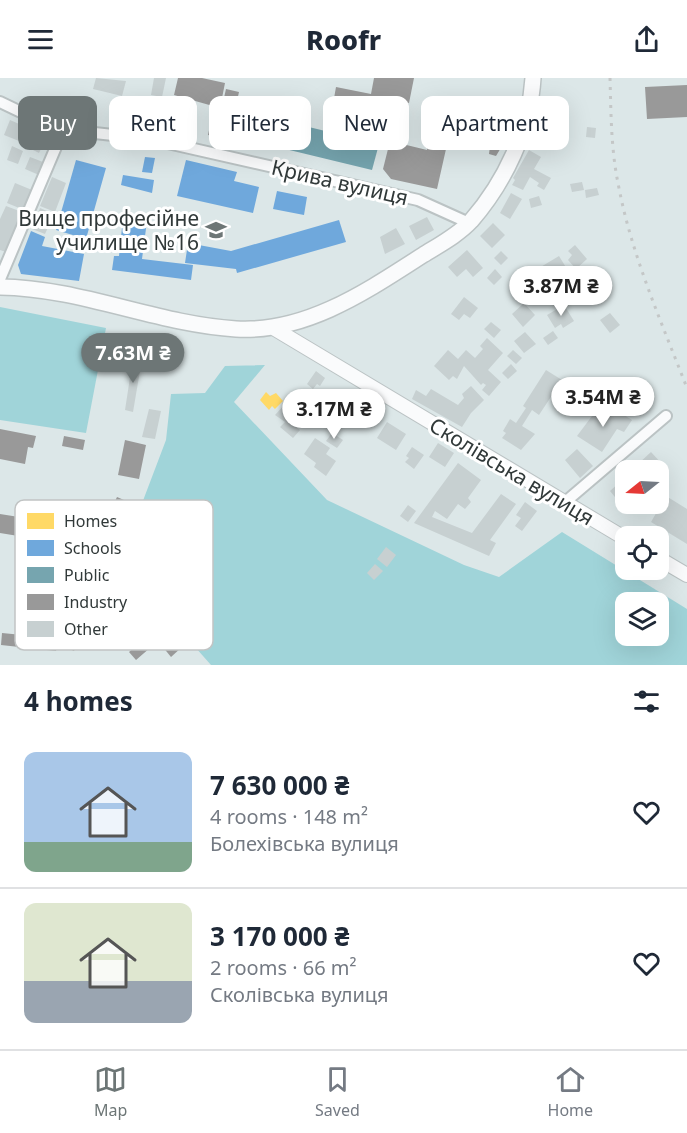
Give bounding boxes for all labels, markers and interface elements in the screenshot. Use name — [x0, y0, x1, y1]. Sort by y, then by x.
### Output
text: Roofr — [306, 21, 381, 58]
icon: menu — [24, 23, 57, 56]
icon: share — [630, 23, 663, 56]
chip: Buy — [18, 96, 97, 150]
chip: Rent — [109, 96, 197, 150]
chip: Filters — [209, 96, 311, 150]
chip: New — [323, 96, 409, 150]
chip: Apartment — [421, 96, 569, 150]
street label: Крива вулиця — [269, 153, 411, 211]
place label: Вище професійне училище №16 — [18, 204, 199, 256]
school or university icon: Вище професійне училище №16 — [204, 218, 228, 242]
pin: 3.87M ₴ — [506, 266, 616, 317]
text: 3.87M ₴ — [523, 272, 599, 299]
pin: 7.63M ₴ — [78, 333, 188, 384]
text: 7.63M ₴ — [95, 339, 171, 366]
pin: 3.54M ₴ — [548, 377, 658, 428]
text: 3.54M ₴ — [565, 383, 641, 410]
pin: 3.17M ₴ — [279, 389, 389, 440]
text: 3.17M ₴ — [296, 395, 372, 422]
street label: Сколівська вулиця — [424, 411, 600, 531]
north arrow — [615, 460, 669, 514]
map controls — [615, 460, 669, 646]
legend — [15, 500, 213, 650]
text: Homes — [64, 510, 117, 532]
button: locate — [615, 526, 669, 580]
text: Schools — [64, 537, 122, 559]
text: Public — [64, 564, 110, 586]
text: Industry — [64, 591, 128, 613]
button: layers — [615, 592, 669, 646]
text: Other — [64, 618, 108, 640]
text: 4 homes — [24, 683, 133, 719]
icon: filters — [630, 685, 663, 718]
text: 7 630 000 ₴ — [210, 767, 349, 803]
icon: home — [72, 776, 144, 848]
icon: heart — [630, 796, 663, 829]
text: 4 rooms · 148 m² — [210, 803, 368, 830]
text: Болехівська вулиця — [210, 830, 399, 857]
text: 3 170 000 ₴ — [210, 918, 349, 954]
icon: home — [72, 927, 144, 999]
icon: heart — [630, 947, 663, 980]
text: 2 rooms · 66 m² — [210, 954, 357, 981]
text: Сколівська вулиця — [210, 981, 389, 1008]
tab: Map — [94, 1063, 127, 1121]
tab: Saved — [315, 1063, 360, 1121]
tab: Home — [548, 1063, 593, 1121]

